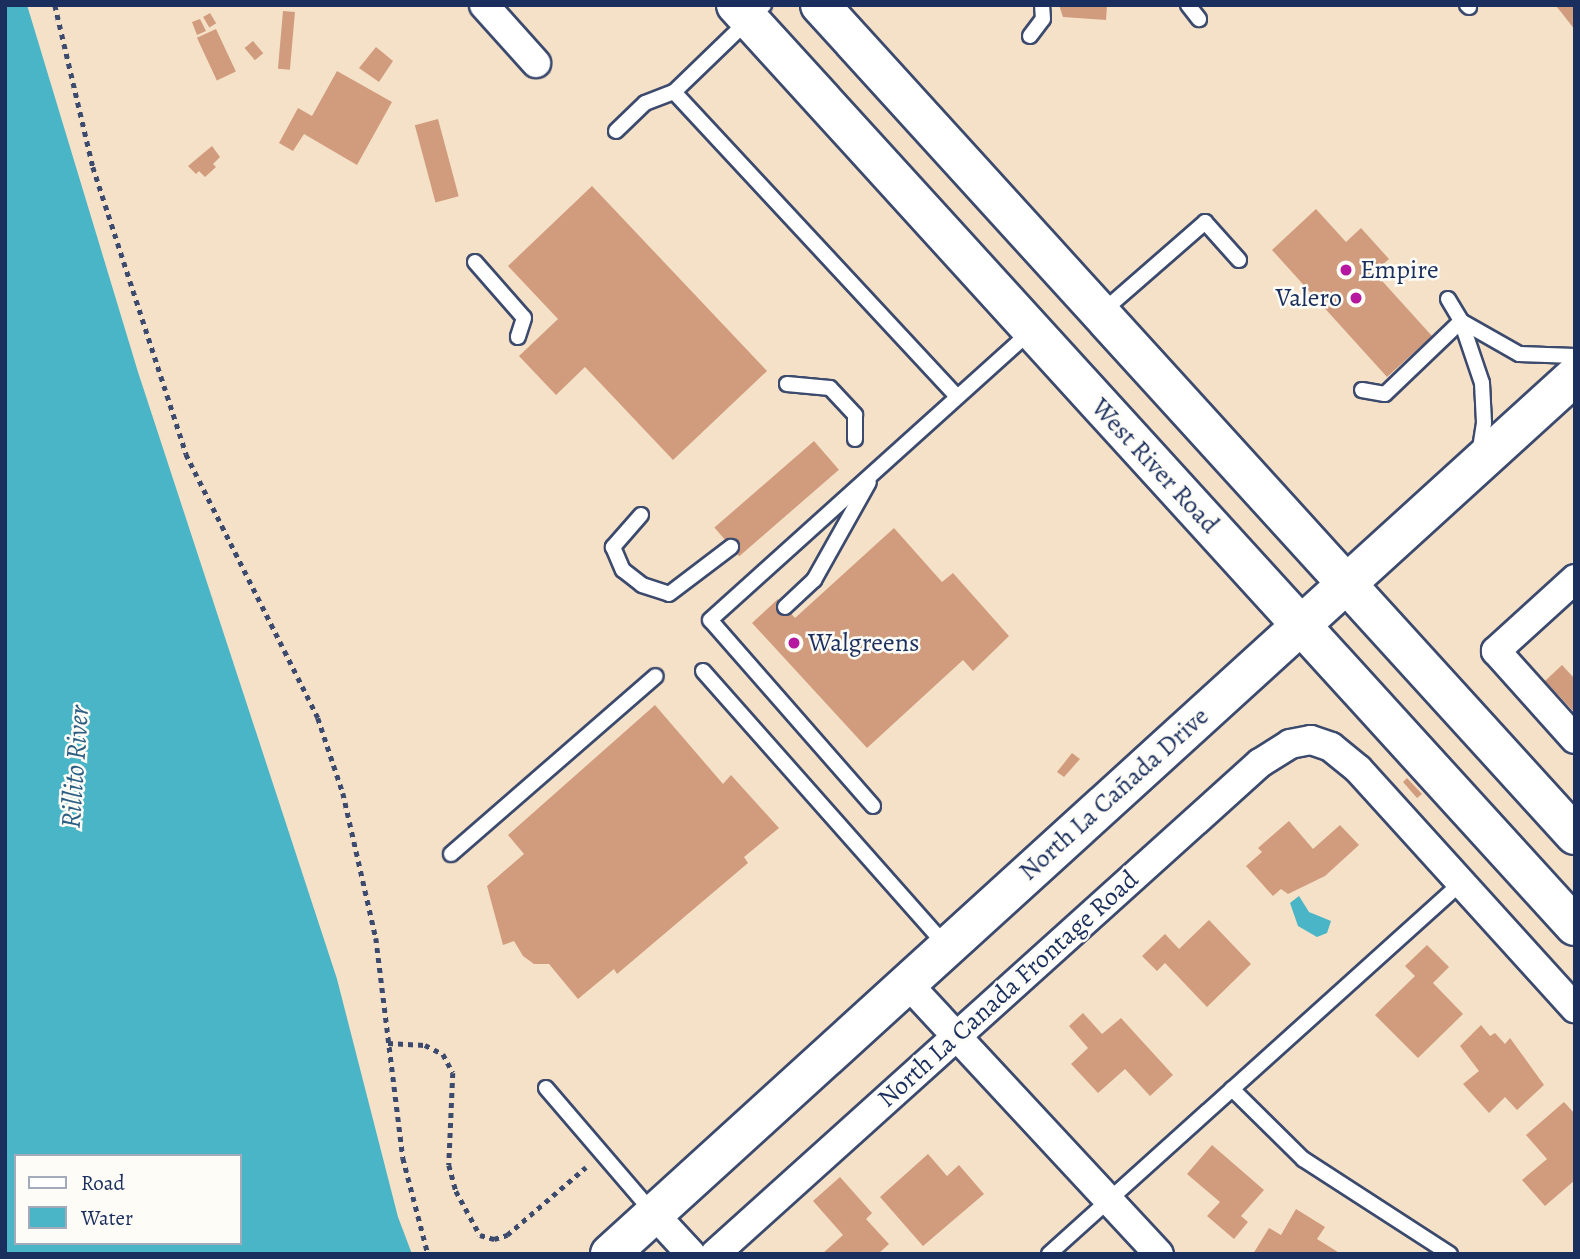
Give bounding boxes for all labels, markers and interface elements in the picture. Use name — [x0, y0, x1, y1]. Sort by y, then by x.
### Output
place label: Empire — [1360, 254, 1439, 286]
marker: Empire — [1338, 262, 1354, 278]
place label: Valero — [1275, 282, 1342, 314]
marker: Valero — [1348, 290, 1364, 306]
street label: West River Road — [1085, 392, 1225, 540]
place label: Walgreens — [808, 627, 919, 659]
marker: Walgreens — [786, 635, 802, 651]
street label: North La Cañada Drive — [1013, 701, 1215, 887]
water label: Rillito River — [54, 704, 96, 830]
street label: North La Canada Frontage Road — [871, 864, 1145, 1114]
legend — [14, 1154, 242, 1245]
text: Road — [81, 1169, 125, 1197]
text: Water — [81, 1204, 133, 1232]

